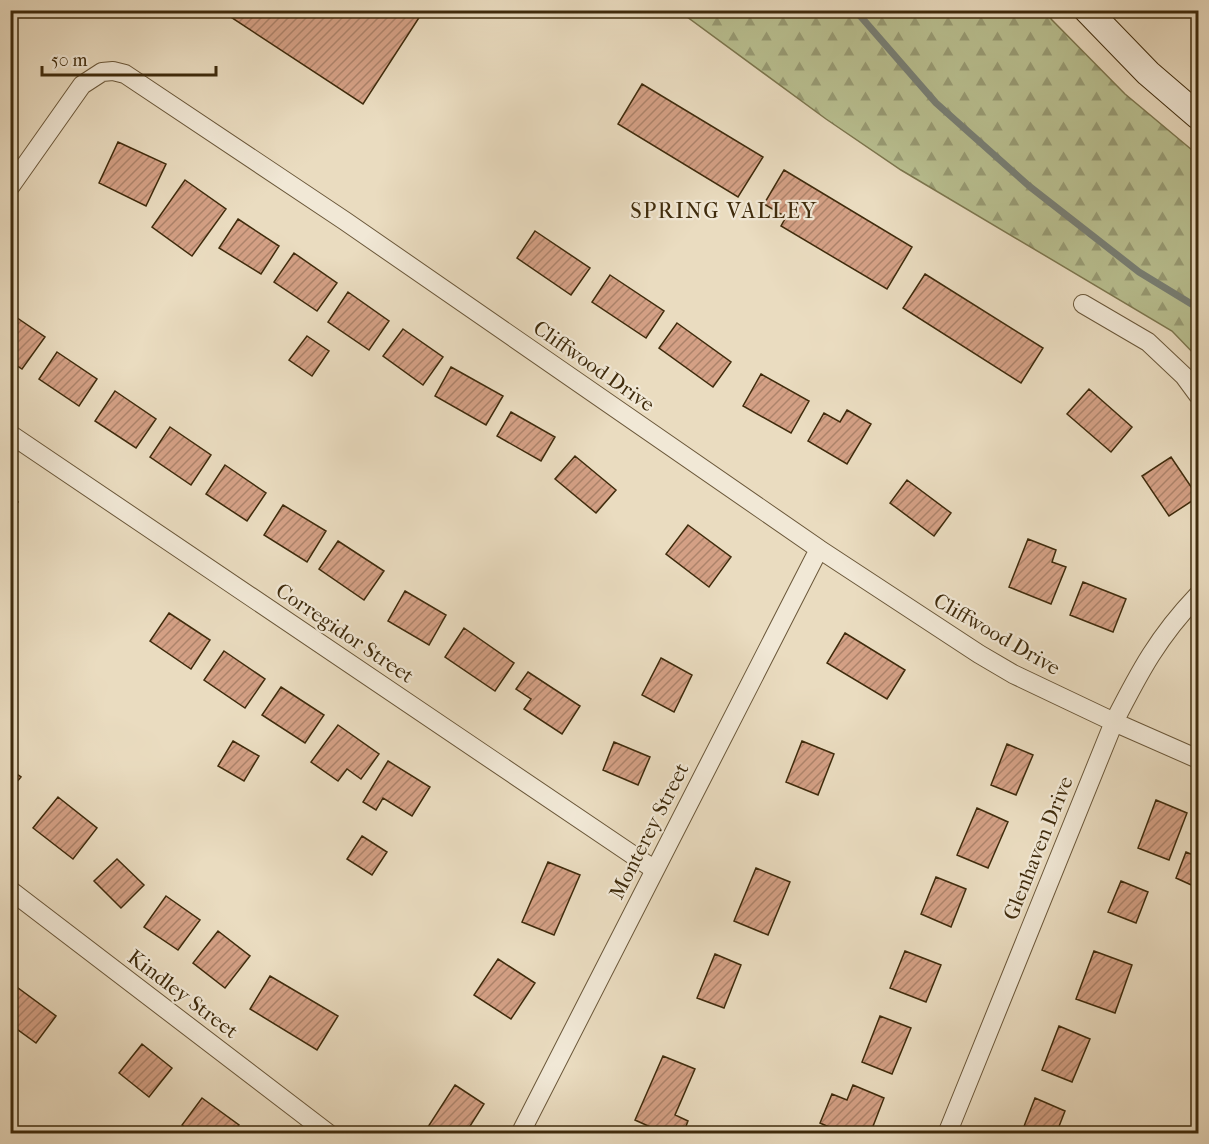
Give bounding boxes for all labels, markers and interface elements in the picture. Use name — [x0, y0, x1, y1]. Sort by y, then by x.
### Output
scale bar — [42, 39, 216, 77]
text: 50 m — [51, 50, 88, 71]
district label: SPRING VALLEY — [630, 198, 818, 224]
street label: Cliffwood Drive — [529, 315, 659, 417]
street label: Corregidor Street — [272, 578, 419, 688]
street label: Cliffwood Drive — [929, 588, 1065, 680]
street label: Monterey Street — [604, 759, 694, 903]
street label: Glenhaven Drive — [998, 773, 1078, 923]
street label: Kindley Street — [123, 945, 243, 1044]

